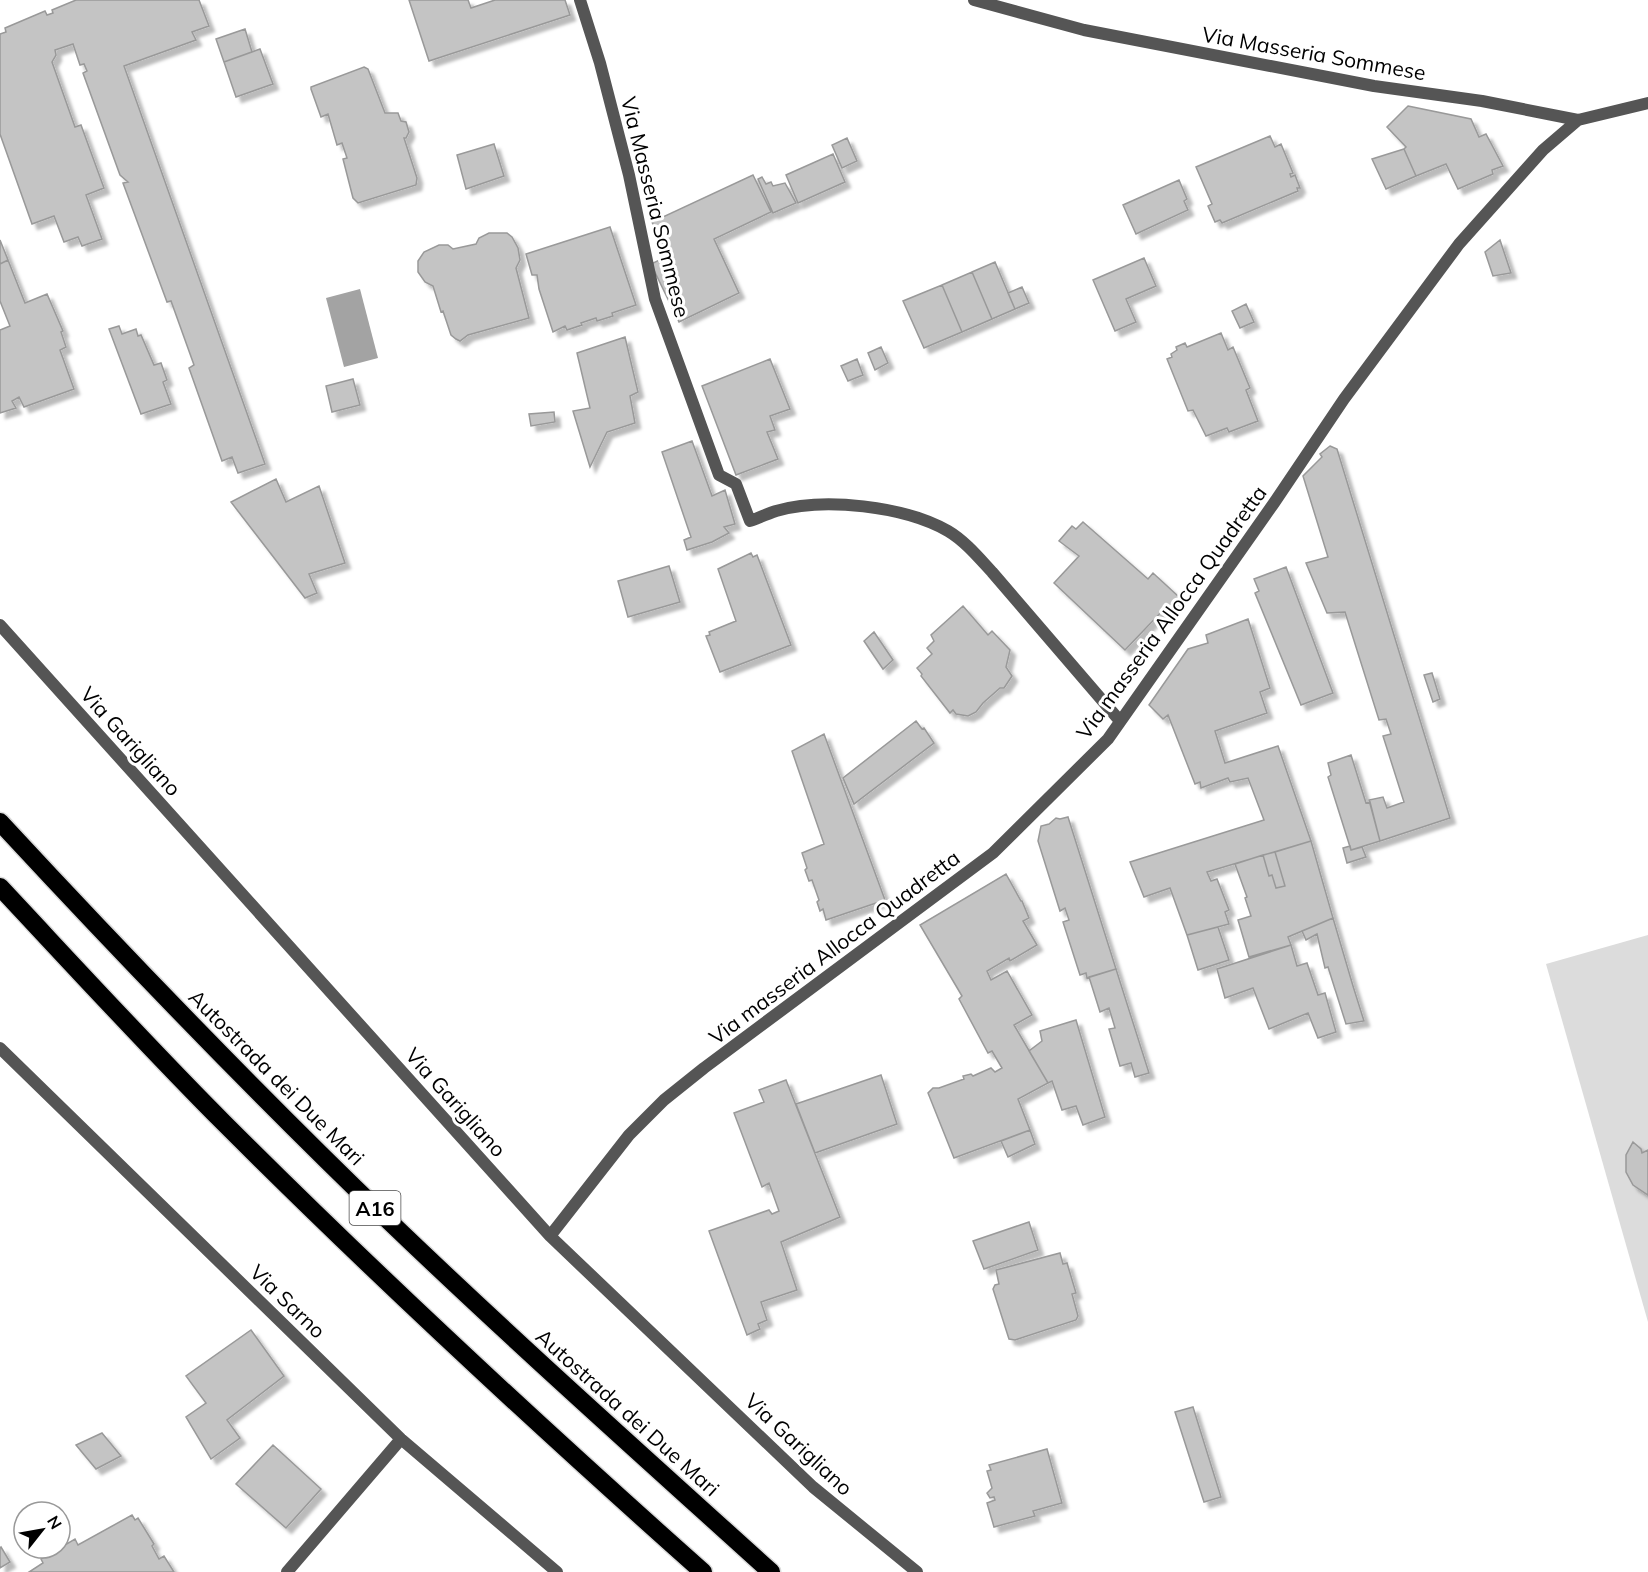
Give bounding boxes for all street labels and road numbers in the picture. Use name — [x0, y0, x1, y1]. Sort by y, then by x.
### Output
street label: Via Masseria Sommese — [1200, 21, 1428, 85]
street label: Via Masseria Sommese — [616, 94, 696, 320]
street label: Via masseria Allocca Quadretta — [1070, 480, 1272, 744]
street label: Via Garigliano — [75, 681, 187, 801]
street label: Via masseria Allocca Quadretta — [704, 844, 964, 1050]
street label: Autostrada dei Due Mari — [184, 984, 370, 1170]
street label: Via Garigliano — [400, 1042, 512, 1162]
road number: A16 — [350, 1191, 400, 1225]
street label: Via Sarno — [245, 1259, 331, 1343]
street label: Autostrada dei Due Mari — [531, 1323, 725, 1501]
street label: Via Garigliano — [740, 1387, 858, 1501]

